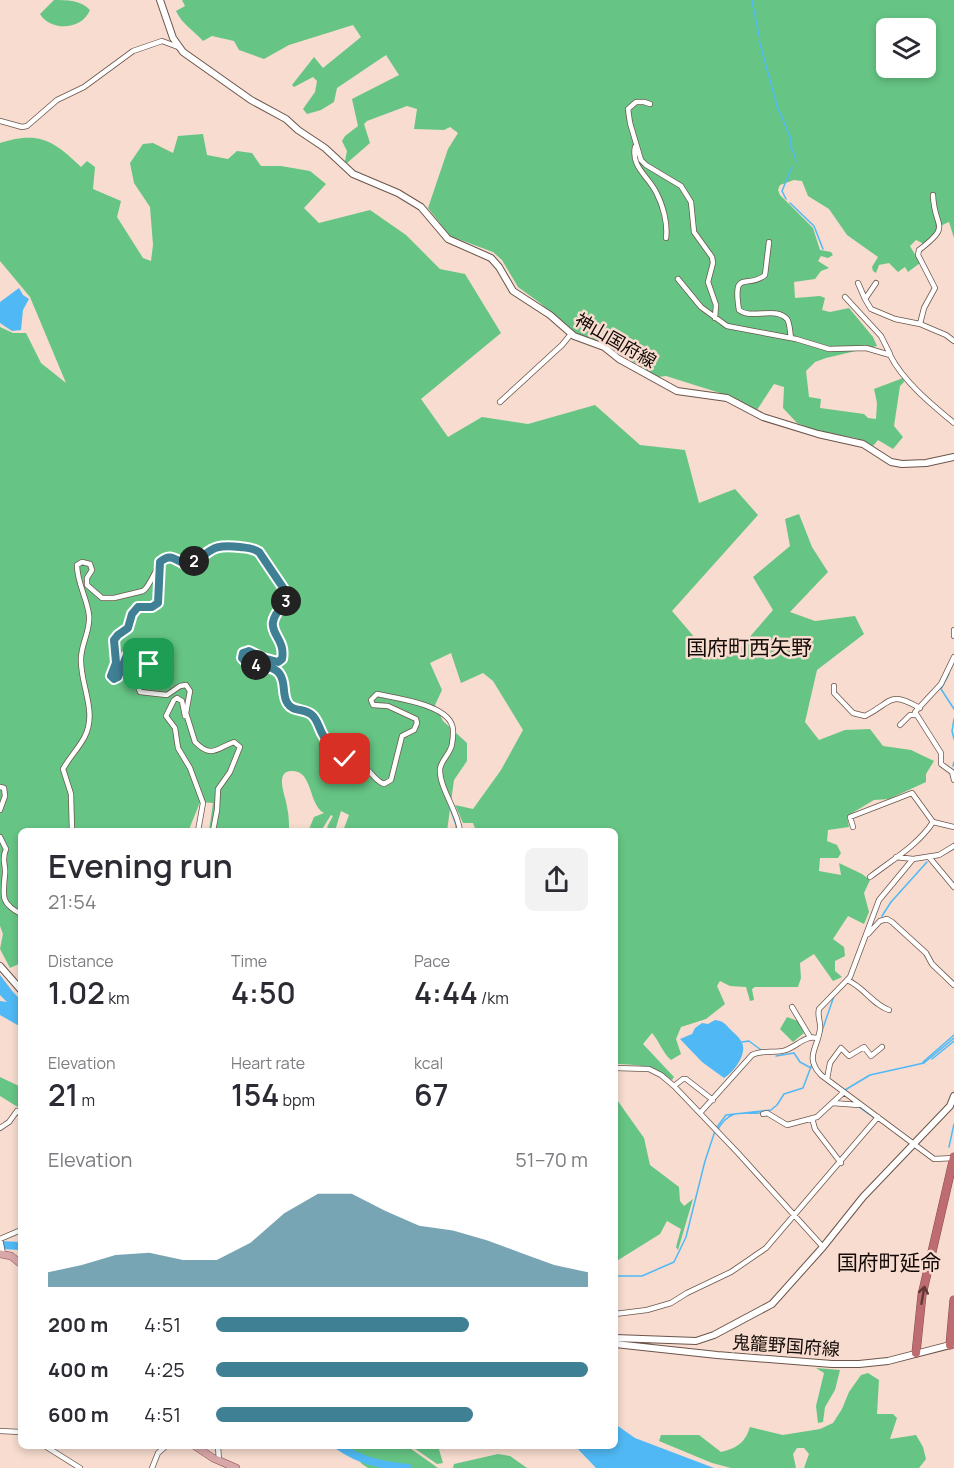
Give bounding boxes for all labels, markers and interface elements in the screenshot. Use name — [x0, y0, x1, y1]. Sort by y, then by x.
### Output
map controls — [876, 18, 936, 78]
button: layers — [876, 18, 936, 78]
street label: 神山国府線 — [571, 307, 661, 373]
pin: 2 — [179, 546, 209, 576]
text: 2 — [189, 550, 199, 572]
pin: 3 — [271, 586, 301, 616]
text: 3 — [281, 590, 291, 612]
district label: 国府町西矢野 — [686, 633, 812, 661]
pin — [123, 638, 174, 689]
icon: arrive — [132, 647, 165, 680]
pin: 4 — [241, 650, 271, 680]
text: 4 — [251, 654, 261, 676]
pin — [319, 733, 370, 784]
icon: check — [328, 742, 361, 775]
text: Evening run — [48, 843, 233, 888]
button: share — [525, 848, 588, 911]
text: 21:54 — [48, 888, 97, 915]
text: Distance — [48, 950, 114, 972]
text: Time — [231, 950, 267, 972]
text: Pace — [414, 950, 450, 972]
text: 1.02 — [48, 972, 105, 1013]
text: 4:50 — [231, 972, 296, 1013]
text: 4:44 — [414, 972, 478, 1013]
text: km — [105, 987, 130, 1009]
text: /km — [478, 987, 509, 1009]
text: Elevation — [48, 1052, 116, 1074]
text: Heart rate — [231, 1052, 305, 1074]
text: kcal — [414, 1052, 443, 1074]
text: 21 — [48, 1074, 78, 1115]
text: 154 — [231, 1074, 279, 1115]
text: 67 — [414, 1074, 448, 1115]
text: m — [78, 1089, 95, 1111]
text: bpm — [279, 1089, 315, 1111]
text: Elevation — [48, 1146, 132, 1173]
text: 51–70 m — [515, 1146, 588, 1173]
district label: 国府町延命 — [837, 1248, 942, 1276]
one-way arrow — [918, 1286, 929, 1305]
text: 200 m — [48, 1311, 108, 1338]
text: 4:51 — [144, 1311, 181, 1338]
street label: 鬼籠野国府線 — [731, 1329, 841, 1361]
text: 400 m — [48, 1356, 108, 1383]
text: 4:25 — [144, 1356, 185, 1383]
text: 600 m — [48, 1401, 109, 1428]
text: 4:51 — [144, 1401, 181, 1428]

